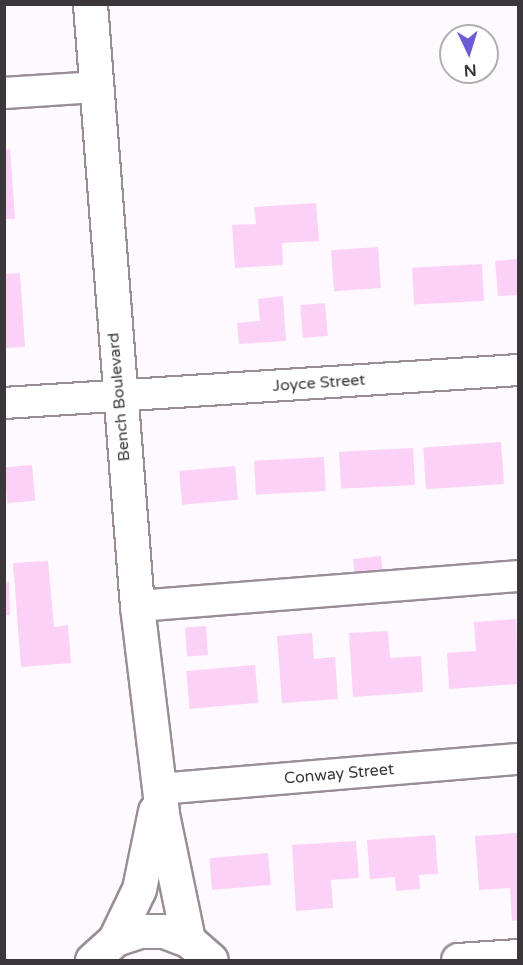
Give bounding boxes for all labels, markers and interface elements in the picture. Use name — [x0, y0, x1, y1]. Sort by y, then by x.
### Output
north arrow — [439, 24, 499, 84]
text: N — [463, 60, 477, 80]
street label: Bench Boulevard — [104, 332, 134, 462]
street label: Joyce Street — [272, 370, 366, 396]
street label: Conway Street — [283, 760, 395, 788]

